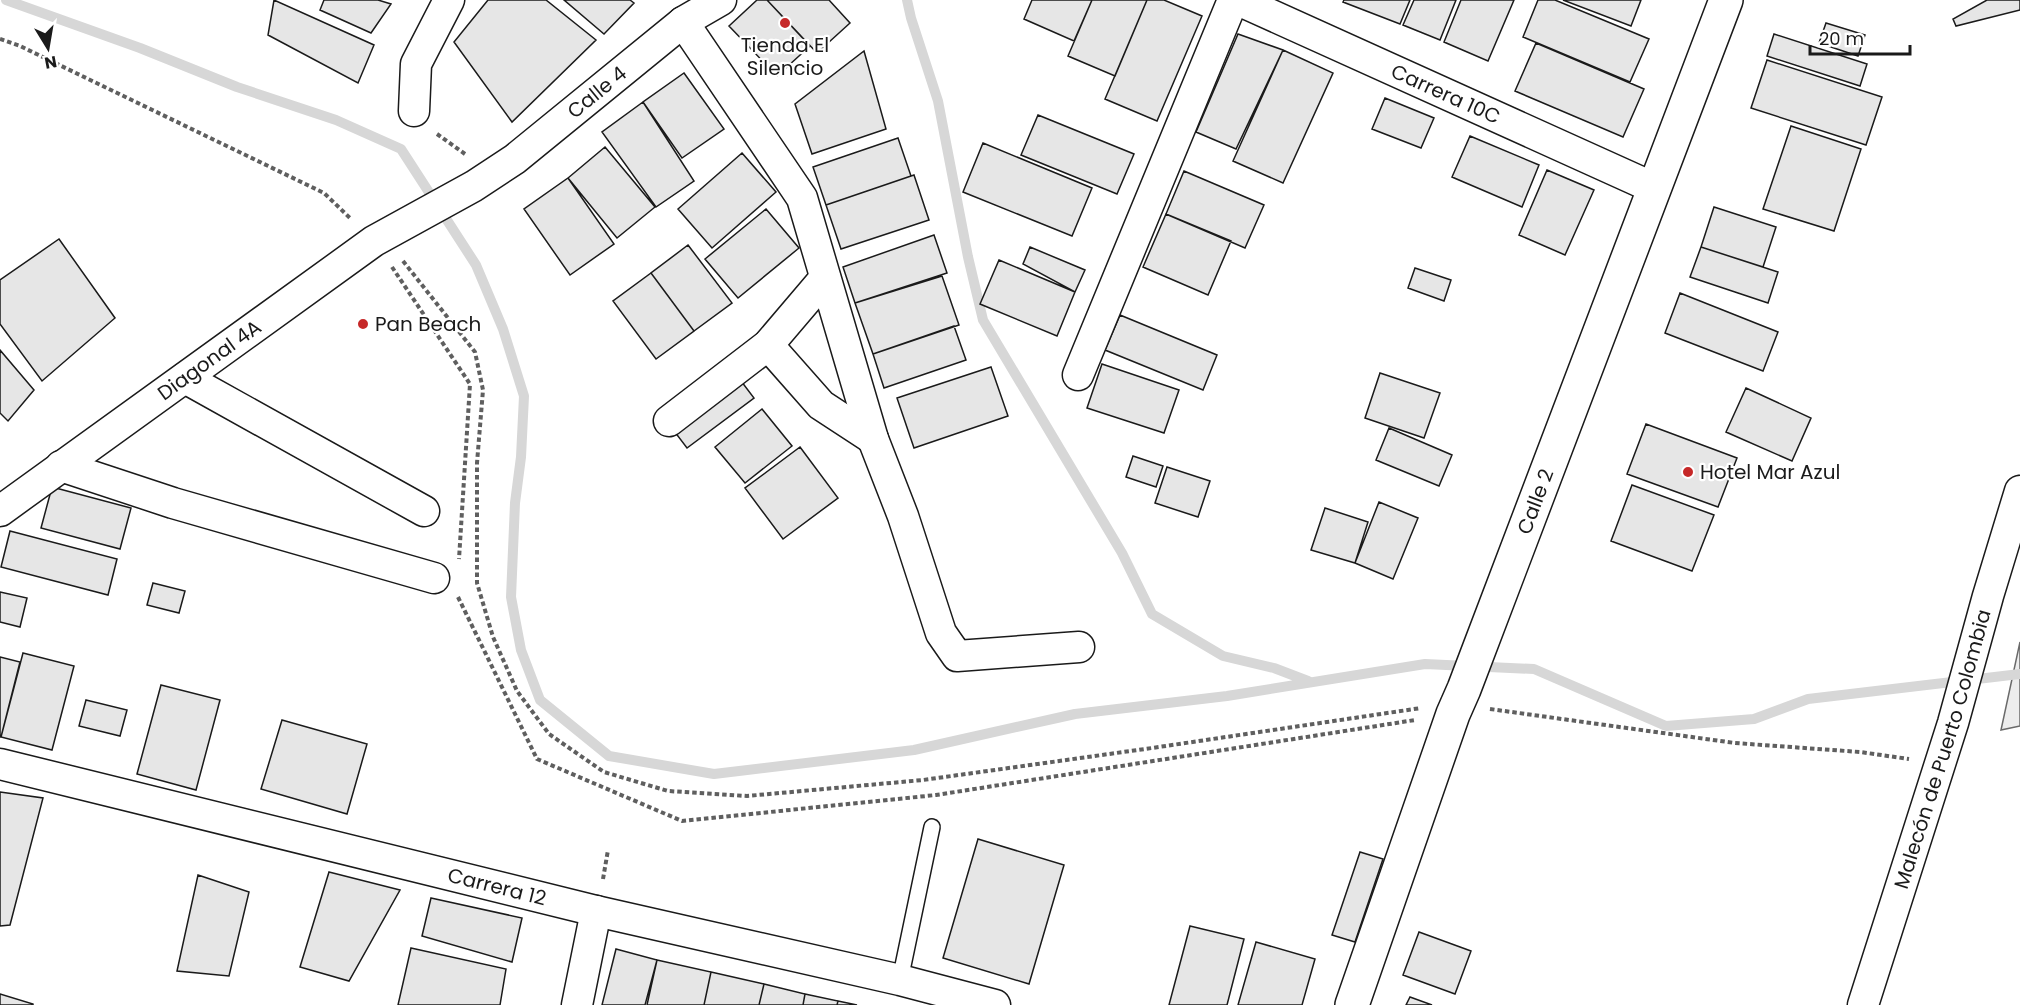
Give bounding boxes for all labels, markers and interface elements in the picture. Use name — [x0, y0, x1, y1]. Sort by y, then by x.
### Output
marker: Tienda El Silencio — [778, 16, 792, 30]
north arrow — [18, 18, 78, 78]
scale bar — [1810, 18, 1910, 56]
text: 20 m — [1819, 26, 1864, 51]
place label: Tienda El Silencio — [741, 31, 829, 82]
text: N — [43, 50, 59, 75]
street label: Carrera 10C — [1387, 57, 1505, 131]
street label: Calle 4 — [561, 60, 632, 125]
place label: Pan Beach — [375, 310, 481, 338]
street label: Diagonal 4A — [152, 313, 267, 407]
marker: Pan Beach — [356, 317, 370, 331]
place label: Hotel Mar Azul — [1700, 458, 1840, 486]
street label: Calle 2 — [1510, 465, 1561, 538]
marker: Hotel Mar Azul — [1681, 465, 1695, 479]
street label: Malecón de Puerto Colombia — [1887, 606, 1998, 892]
street label: Carrera 12 — [445, 861, 549, 912]

